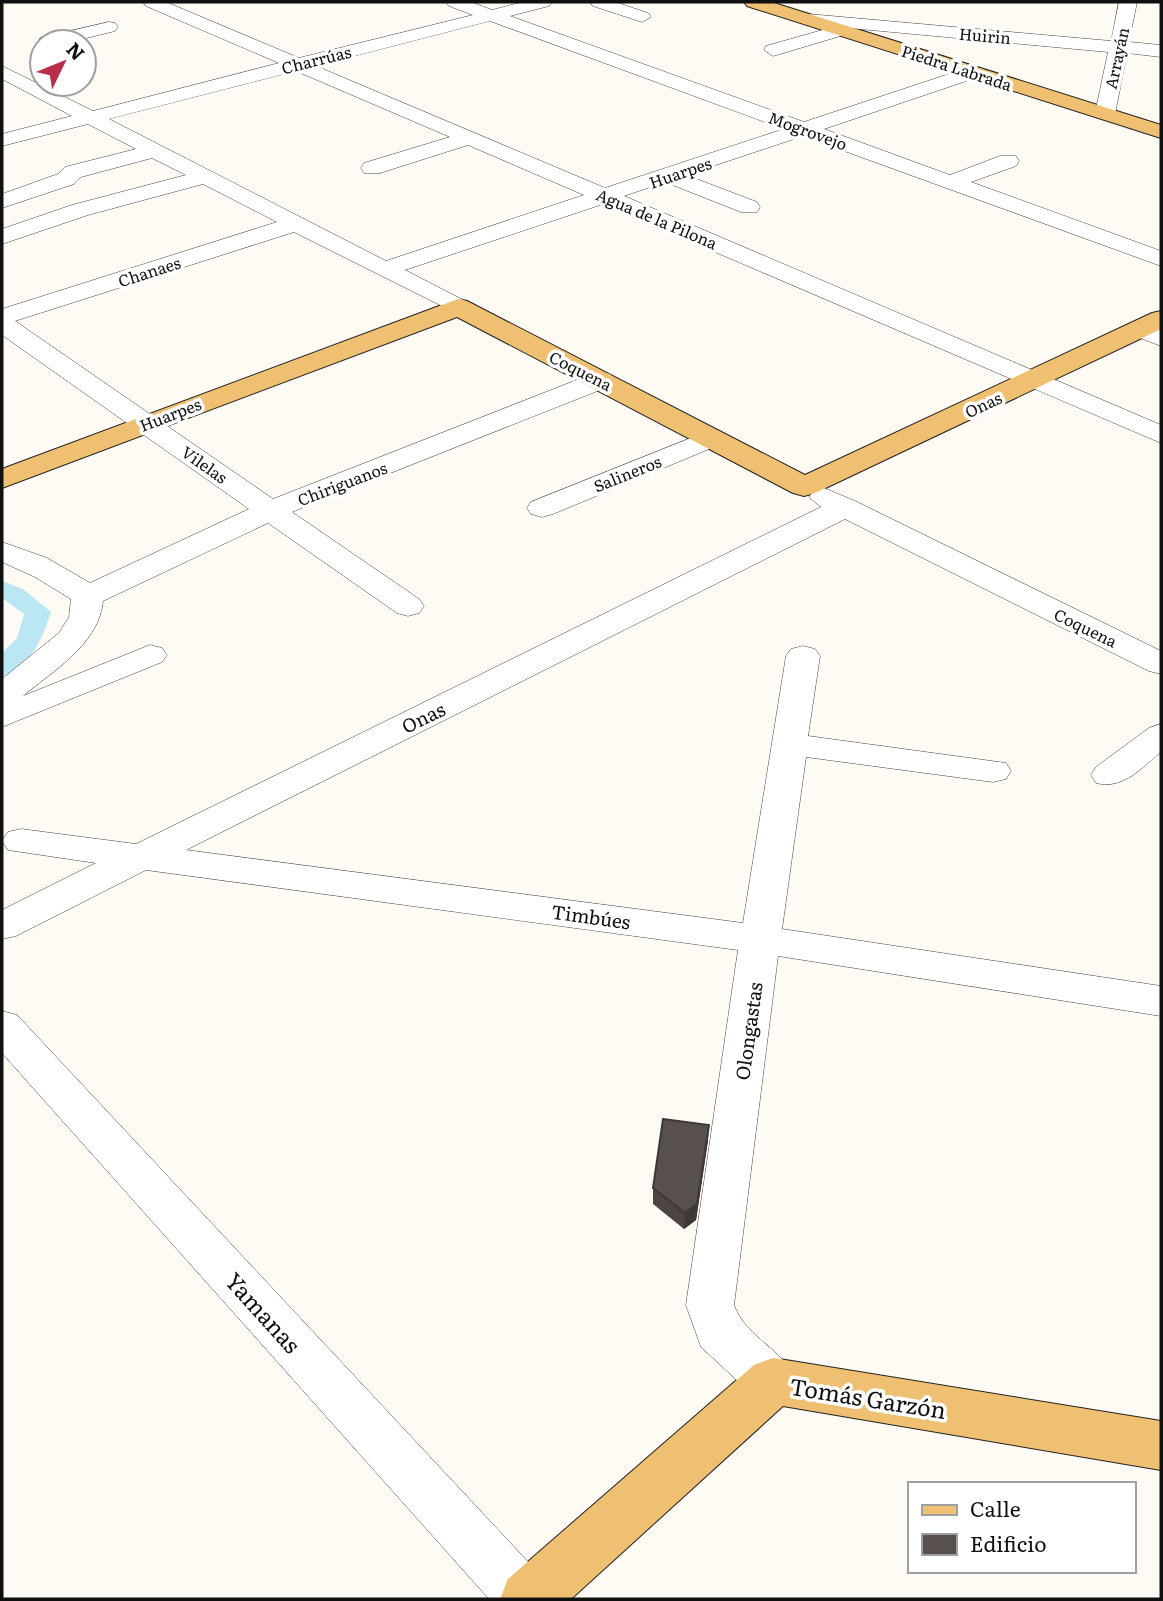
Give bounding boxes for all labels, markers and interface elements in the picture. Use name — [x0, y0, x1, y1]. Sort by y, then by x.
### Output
street label: Huirin — [958, 21, 1012, 49]
street label: Arrayán — [1098, 25, 1134, 91]
north arrow — [28, 28, 98, 98]
text: N — [60, 35, 92, 66]
street label: Piedra Labrada — [899, 38, 1016, 96]
street label: Charrúas — [279, 39, 353, 79]
street label: Mogrovejo — [765, 105, 851, 155]
street label: Huarpes — [646, 150, 714, 194]
street label: Agua de la Pilona — [593, 182, 722, 255]
street label: Chanaes — [115, 250, 183, 292]
street label: Coquena — [545, 344, 617, 396]
street label: Onas — [961, 385, 1005, 423]
street label: Huarpes — [136, 391, 204, 437]
street label: Vilelas — [177, 439, 233, 489]
street label: Salineros — [590, 449, 664, 497]
street label: Chiriguanos — [294, 455, 390, 511]
street label: Coquena — [1050, 601, 1122, 653]
street label: Onas — [396, 694, 450, 740]
street label: Timbúes — [550, 897, 633, 935]
street label: Olongastas — [727, 980, 769, 1082]
street label: Yamanas — [218, 1264, 310, 1360]
street label: Tomás Garzón — [787, 1368, 949, 1426]
legend — [908, 1482, 1135, 1573]
text: Calle — [970, 1492, 1021, 1523]
text: Edificio — [970, 1527, 1046, 1558]

